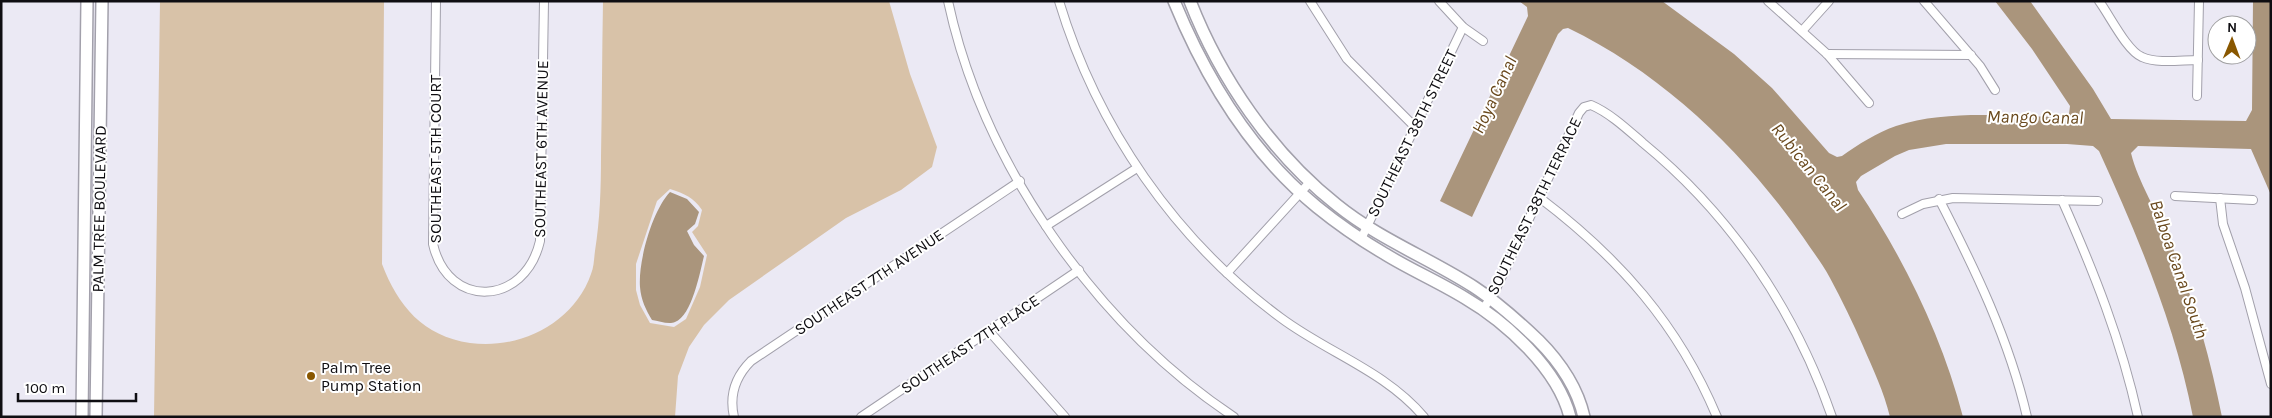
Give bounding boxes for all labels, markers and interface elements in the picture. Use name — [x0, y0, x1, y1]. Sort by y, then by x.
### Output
north arrow — [2207, 15, 2257, 65]
text: N — [2227, 19, 2237, 36]
street label: SOUTHEAST 38TH STREET — [1363, 46, 1461, 220]
water label: Hoya Canal — [1467, 52, 1522, 137]
street label: SOUTHEAST 6TH AVENUE — [530, 60, 552, 238]
street label: SOUTHEAST 5TH COURT — [426, 75, 445, 243]
water label: Mango Canal — [1986, 105, 2084, 129]
street label: SOUTHEAST 38TH TERRACE — [1483, 114, 1585, 298]
water label: Rubican Canal — [1767, 118, 1852, 216]
street label: PALM TREE BOULEVARD — [88, 125, 110, 293]
water label: Balboa Canal South — [2145, 197, 2213, 341]
street label: SOUTHEAST 7TH AVENUE — [791, 225, 947, 339]
street label: SOUTHEAST 7TH PLACE — [897, 291, 1043, 397]
place label: Palm Tree Pump Station — [321, 358, 421, 395]
scale bar — [18, 370, 135, 402]
marker: Palm Tree Pump Station — [305, 370, 317, 382]
text: 100 m — [25, 379, 65, 397]

